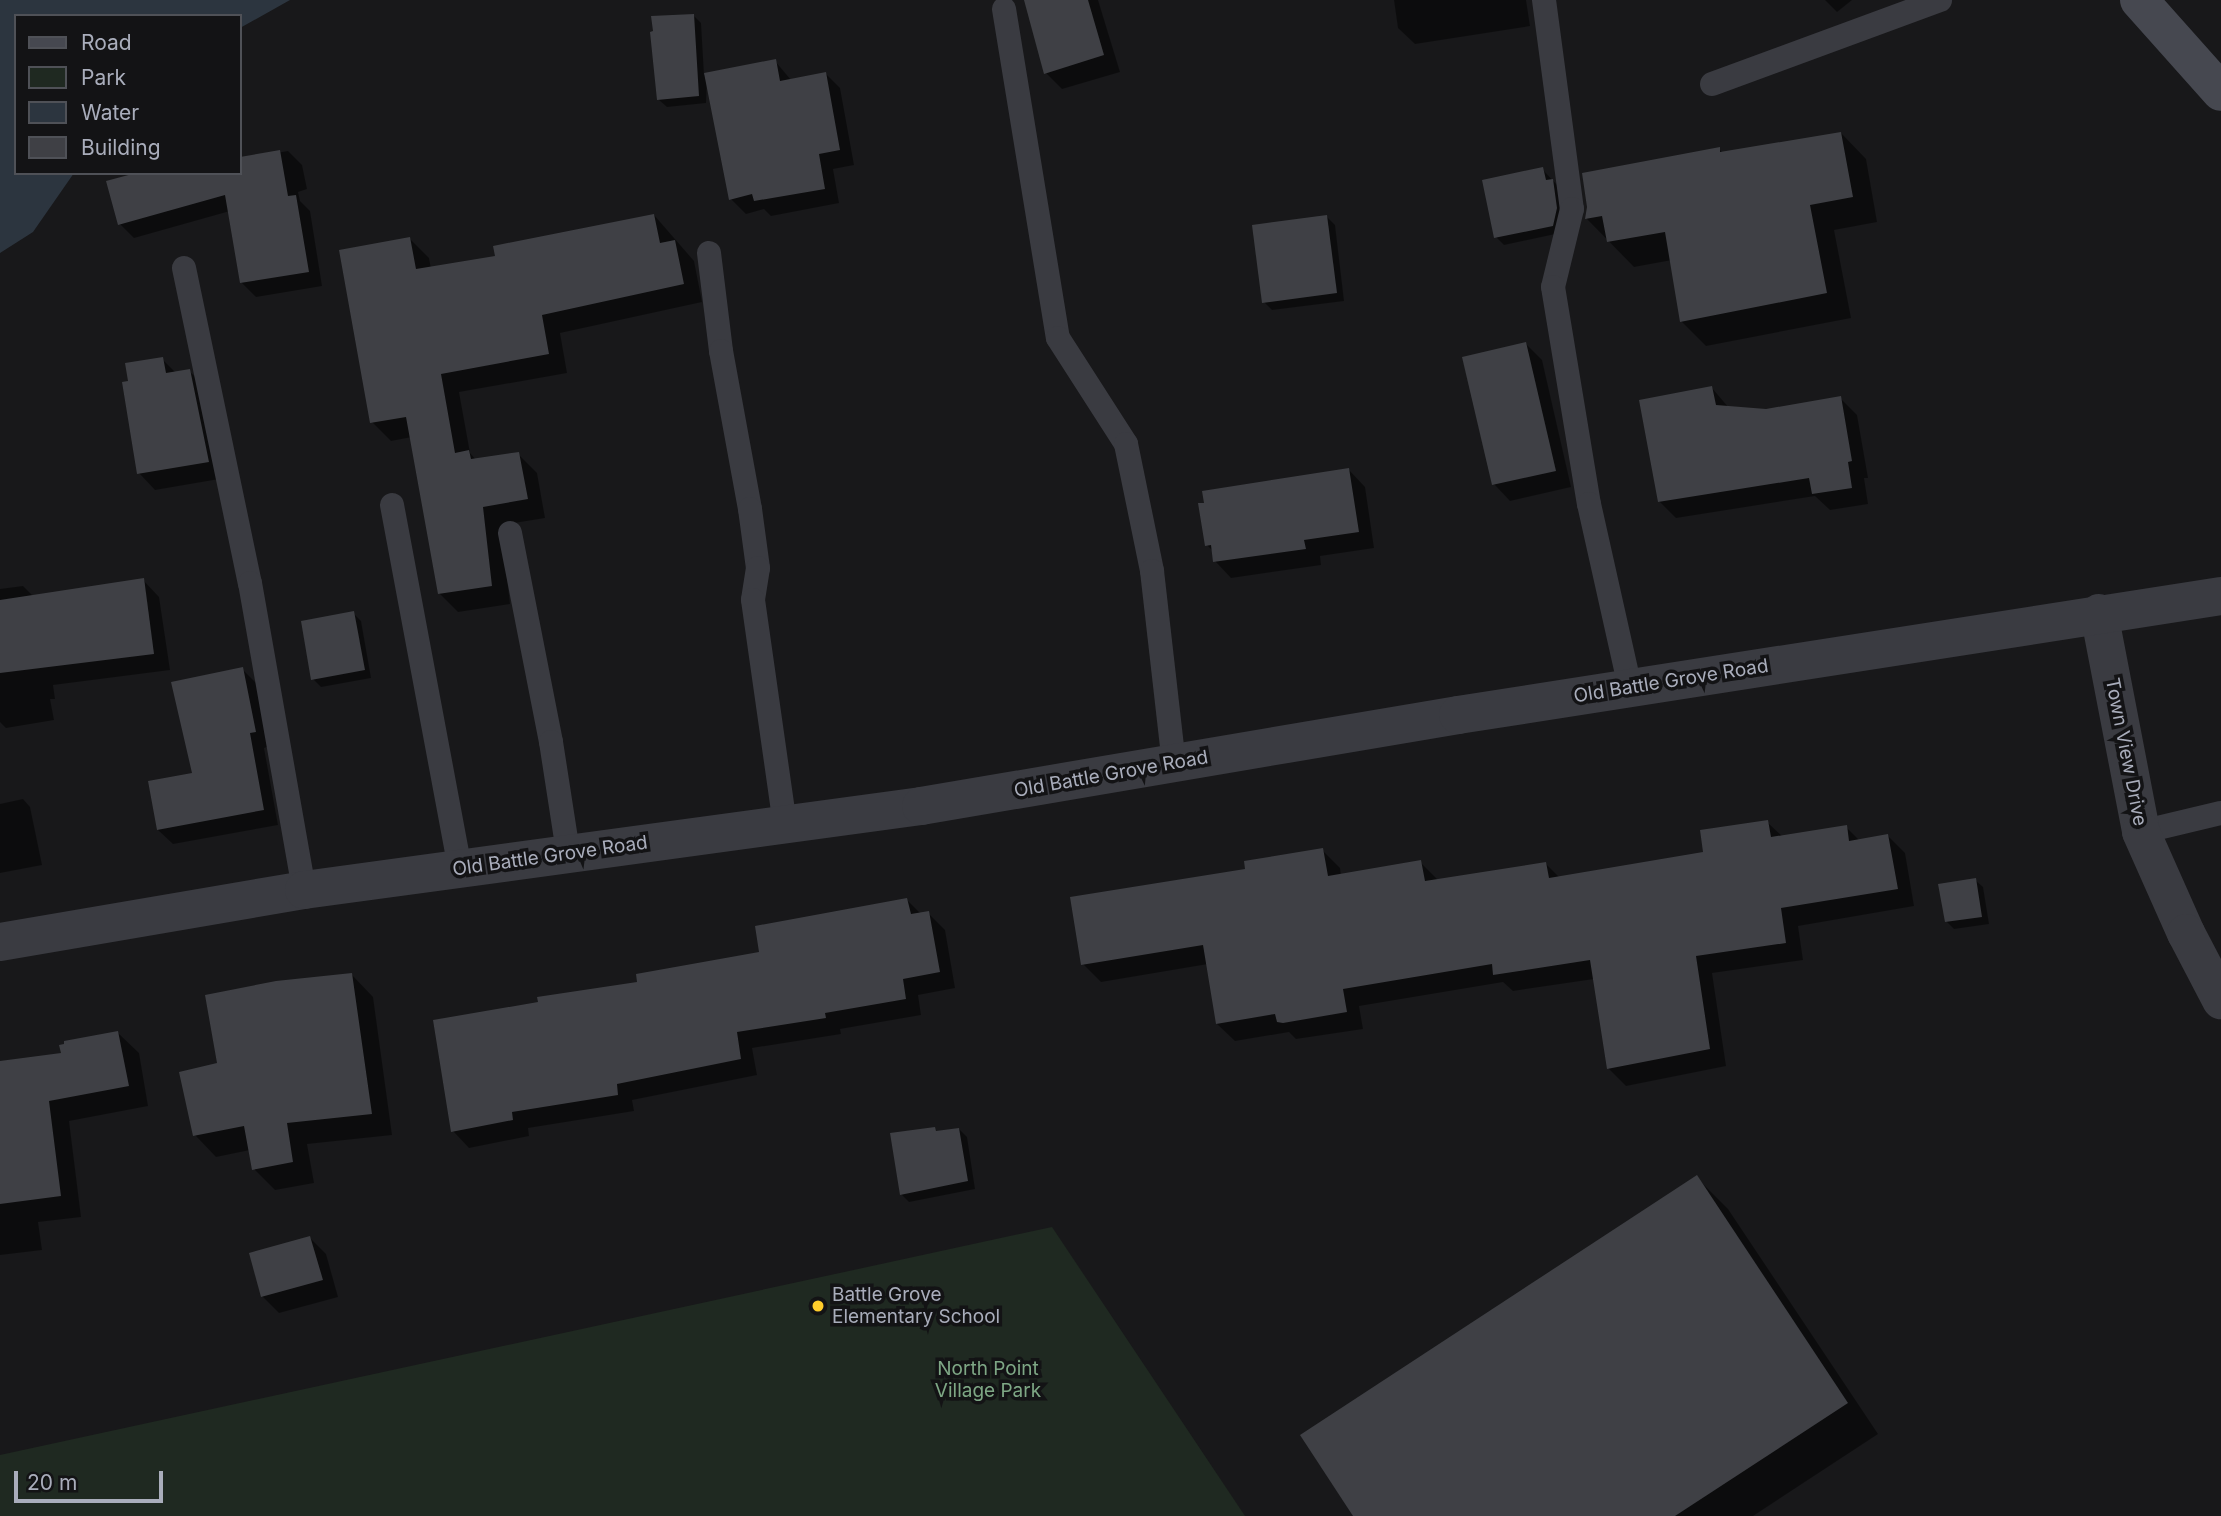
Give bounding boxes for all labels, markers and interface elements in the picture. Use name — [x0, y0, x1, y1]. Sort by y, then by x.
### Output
legend — [14, 14, 242, 175]
text: Road — [81, 30, 132, 55]
text: Park — [81, 65, 126, 90]
text: Water — [81, 100, 139, 125]
text: Building — [81, 135, 161, 160]
street label: Old Battle Grove Road — [1572, 654, 1770, 708]
street label: Town View Drive — [2100, 676, 2152, 828]
street label: Old Battle Grove Road — [1012, 746, 1210, 802]
street label: Old Battle Grove Road — [451, 831, 649, 881]
place label: Battle Grove Elementary School — [832, 1284, 1000, 1328]
marker: Battle Grove Elementary School — [810, 1298, 826, 1314]
park label: North Point Village Park — [935, 1358, 1041, 1402]
scale bar — [18, 1456, 166, 1500]
text: 20 m — [27, 1470, 77, 1495]

